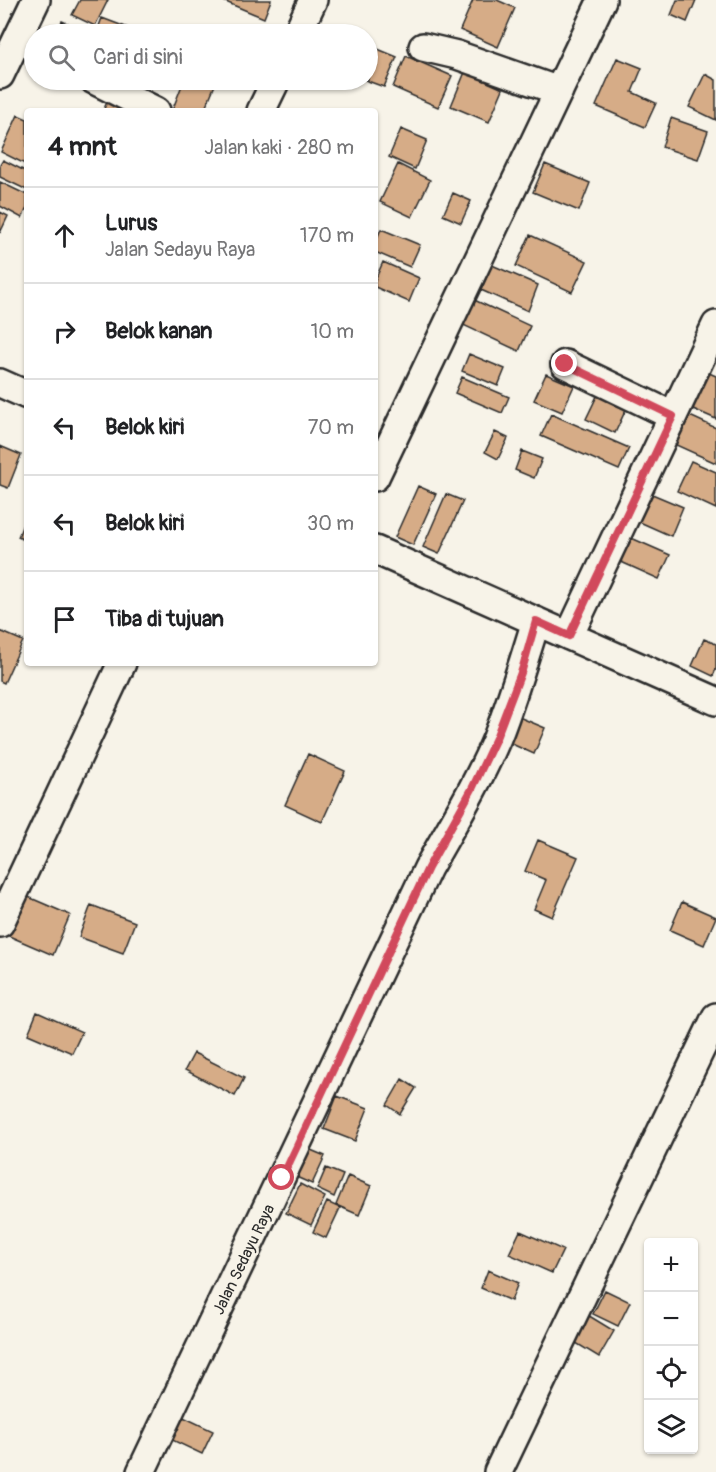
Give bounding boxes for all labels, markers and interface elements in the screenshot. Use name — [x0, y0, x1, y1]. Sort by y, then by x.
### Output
search box — [24, 24, 378, 90]
icon: search — [45, 41, 78, 74]
text: Cari di sini — [93, 43, 183, 71]
text: 4 mnt — [48, 131, 117, 163]
text: Jalan kaki · 280 m — [204, 135, 354, 160]
text: Lurus — [105, 209, 157, 237]
icon: ahead — [48, 219, 81, 252]
text: 170 m — [300, 223, 354, 248]
text: Jalan Sedayu Raya — [105, 237, 255, 262]
icon: right — [48, 315, 81, 348]
text: Belok kanan — [105, 317, 213, 345]
text: 10 m — [310, 319, 354, 344]
route end — [551, 350, 577, 376]
icon: left — [48, 411, 81, 444]
text: Belok kiri — [105, 413, 184, 441]
text: 70 m — [308, 415, 354, 440]
icon: left — [48, 507, 81, 540]
text: Belok kiri — [105, 509, 184, 537]
text: 30 m — [307, 511, 354, 536]
icon: arrive — [48, 603, 81, 636]
text: Tiba di tujuan — [105, 605, 224, 633]
route start — [268, 1164, 294, 1190]
street label: Jalan Sedayu Raya — [209, 1201, 279, 1318]
map controls — [644, 1238, 698, 1454]
button: + — [644, 1238, 698, 1292]
button: − — [644, 1292, 698, 1346]
button: locate — [644, 1346, 698, 1400]
button: layers — [644, 1400, 698, 1454]

